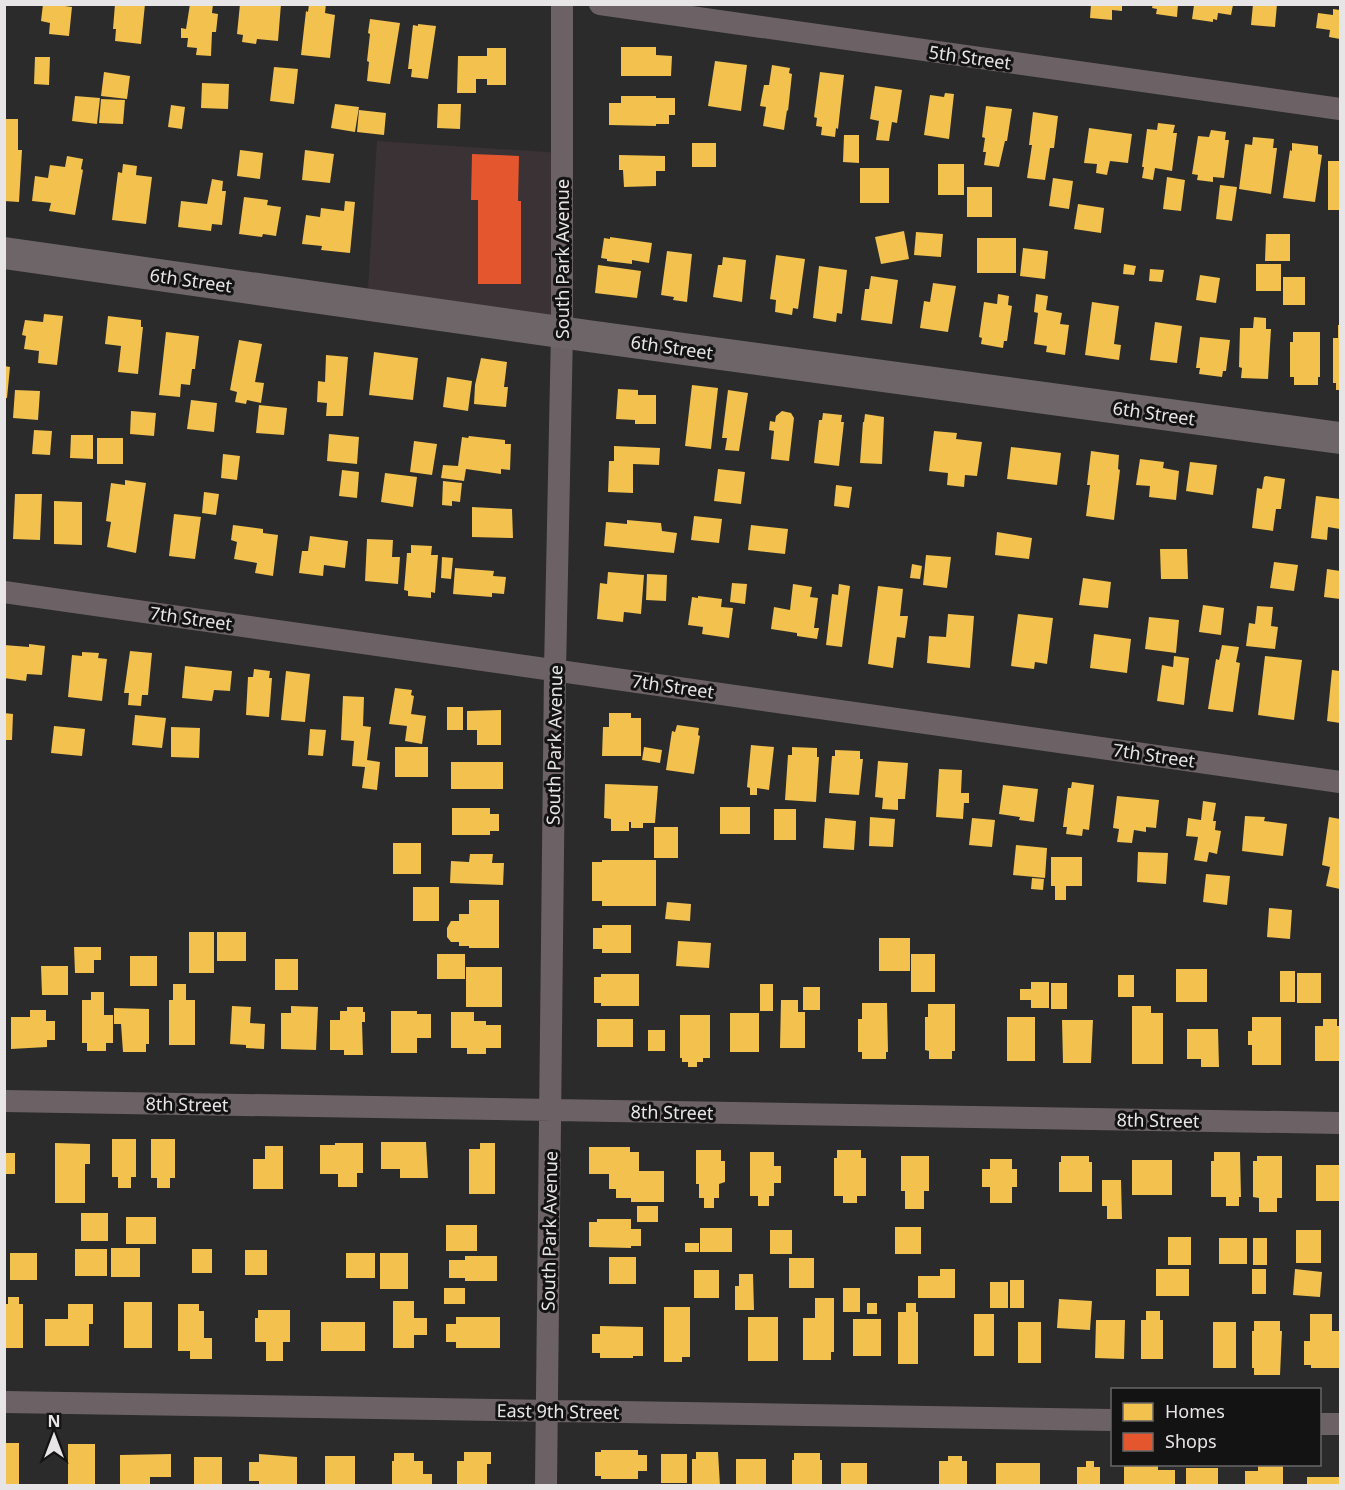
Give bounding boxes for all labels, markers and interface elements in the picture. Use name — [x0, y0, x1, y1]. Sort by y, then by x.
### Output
street label: 5th Street — [927, 39, 1013, 75]
street label: South Park Avenue — [550, 179, 574, 339]
street label: 6th Street — [148, 262, 234, 298]
street label: 6th Street — [629, 329, 715, 365]
street label: 6th Street — [1111, 395, 1197, 431]
street label: 7th Street — [148, 600, 234, 636]
street label: South Park Avenue — [541, 665, 567, 825]
street label: 7th Street — [630, 668, 716, 704]
street label: 7th Street — [1111, 737, 1197, 773]
street label: 8th Street — [145, 1091, 229, 1117]
street label: 8th Street — [630, 1099, 714, 1125]
street label: 8th Street — [1116, 1107, 1200, 1133]
street label: South Park Avenue — [536, 1151, 562, 1311]
legend — [1111, 1388, 1321, 1466]
street label: East 9th Street — [496, 1398, 620, 1424]
text: Homes — [1165, 1399, 1225, 1423]
north arrow — [24, 1406, 84, 1466]
text: N — [47, 1410, 61, 1432]
text: Shops — [1165, 1429, 1217, 1453]

